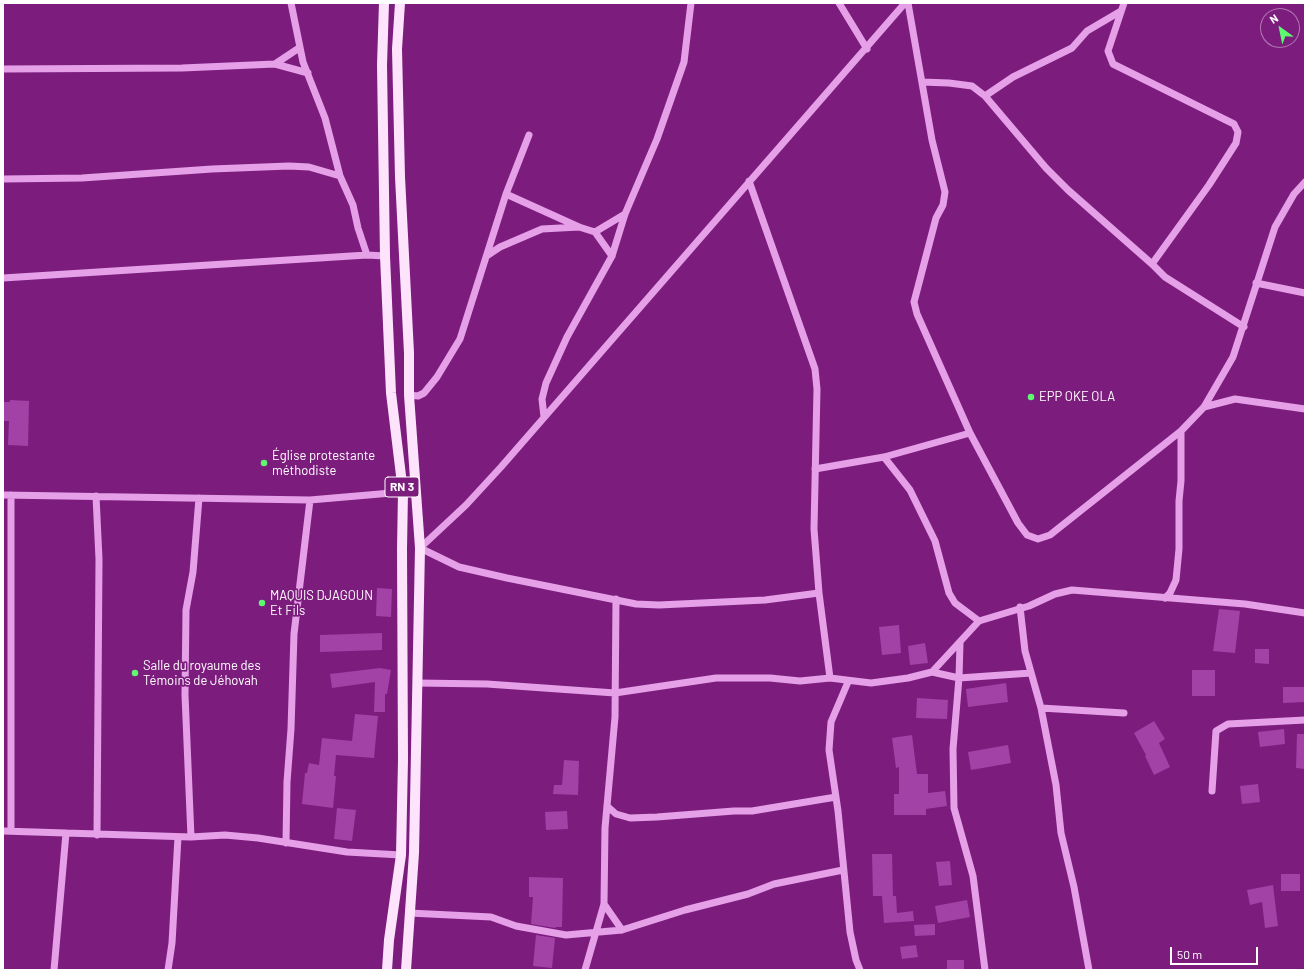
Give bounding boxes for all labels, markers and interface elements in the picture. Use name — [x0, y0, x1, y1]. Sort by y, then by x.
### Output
north arrow — [1260, 8, 1300, 48]
text: N — [1267, 11, 1280, 26]
place label: EPP OKE OLA — [1039, 389, 1115, 405]
marker: EPP OKE OLA — [1026, 392, 1036, 402]
place label: Église protestante méthodiste — [272, 448, 375, 479]
marker: Église protestante méthodiste — [259, 458, 269, 468]
road number: RN 3 — [385, 477, 419, 497]
place label: MAQUIS DJAGOUN Et Fils — [270, 588, 373, 619]
marker: MAQUIS DJAGOUN Et Fils — [257, 598, 267, 608]
place label: Salle du royaume des Témoins de Jéhovah — [143, 658, 261, 689]
marker: Salle du royaume des Témoins de Jéhovah — [130, 668, 140, 678]
scale bar — [1172, 939, 1260, 965]
text: 50 m — [1177, 947, 1202, 961]

